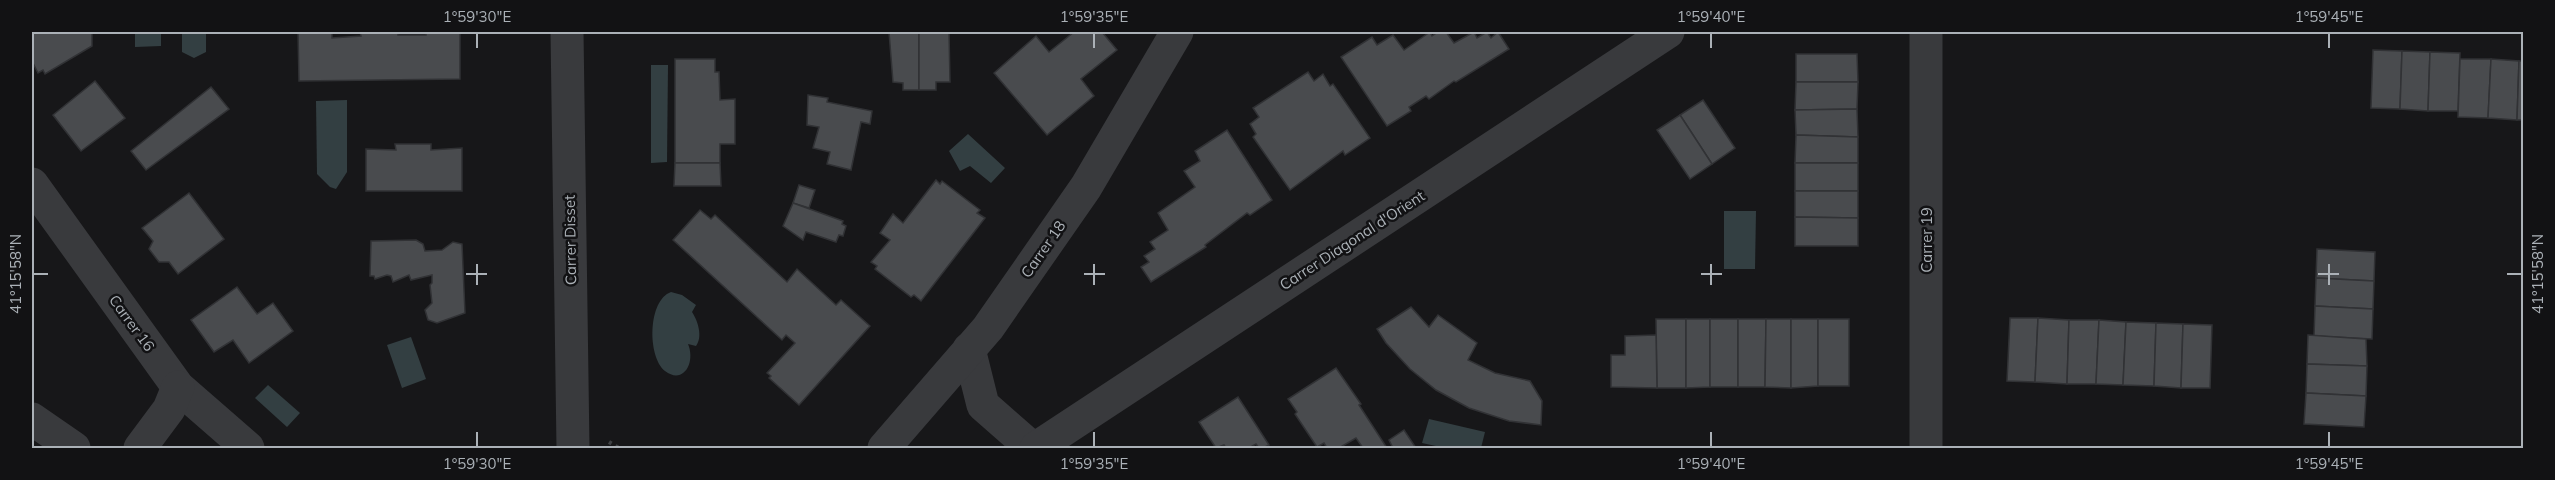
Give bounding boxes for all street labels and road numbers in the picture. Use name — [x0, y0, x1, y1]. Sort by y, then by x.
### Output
street label: Carrer Diagonal d'Orient — [1276, 186, 1428, 294]
street label: Carrer Disset — [560, 195, 580, 285]
street label: Carrer 19 — [1917, 207, 1936, 273]
street label: Carrer 18 — [1016, 217, 1070, 281]
street label: Carrer 16 — [105, 291, 159, 355]

